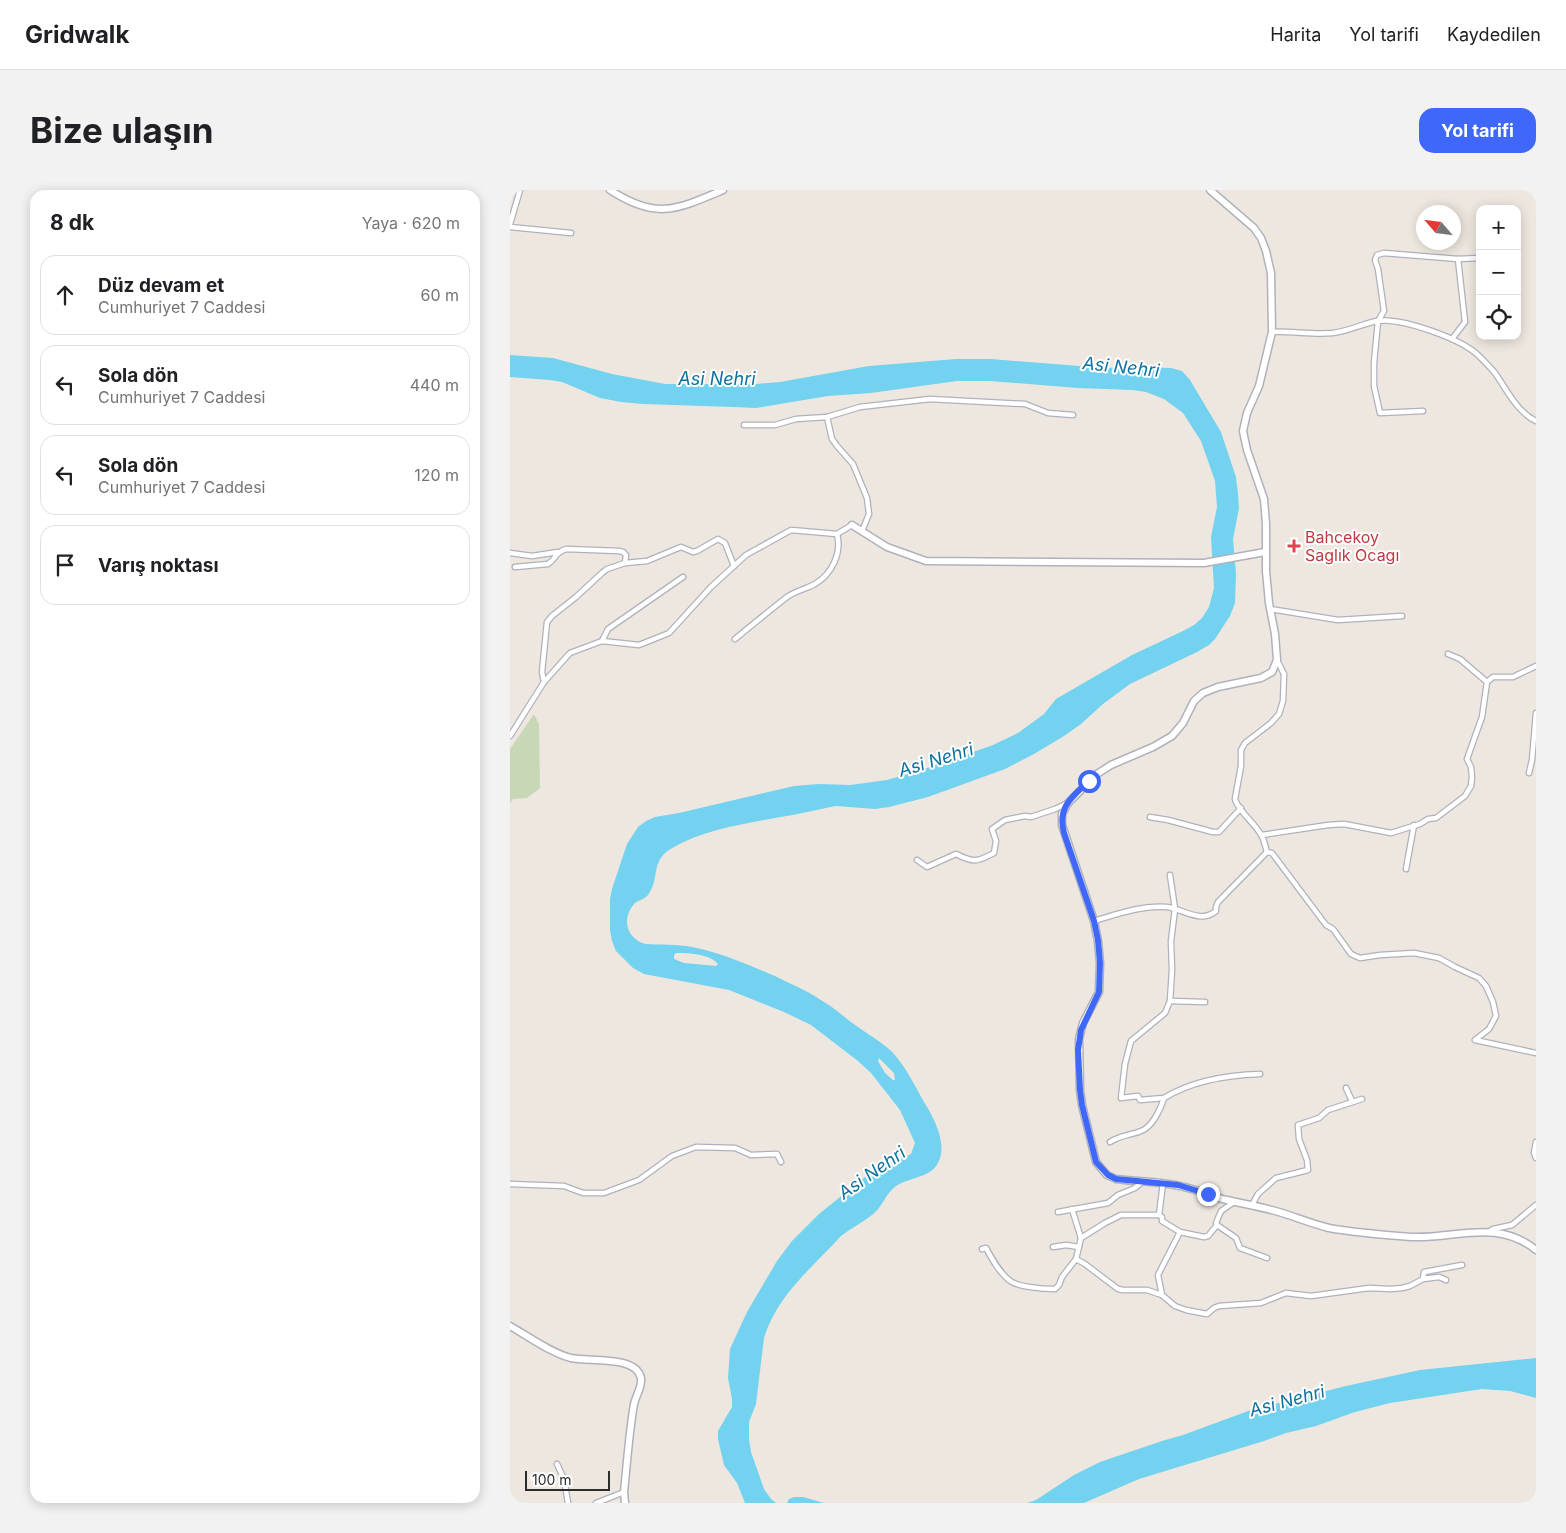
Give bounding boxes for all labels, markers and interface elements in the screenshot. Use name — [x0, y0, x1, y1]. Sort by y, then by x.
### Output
text: Gridwalk — [25, 20, 129, 49]
text: Harita — [1270, 24, 1321, 45]
text: Yol tarifi — [1349, 24, 1419, 45]
text: Kaydedilen — [1447, 24, 1541, 45]
button: Yol tarifi — [1419, 108, 1536, 153]
text: Bize ulaşın — [30, 109, 214, 151]
north arrow — [1416, 205, 1461, 250]
map controls — [1476, 205, 1521, 340]
button: + — [1476, 205, 1521, 250]
text: 8 dk — [50, 210, 94, 235]
text: Yaya · 620 m — [362, 213, 460, 233]
button: − — [1476, 250, 1521, 295]
text: Düz devam et — [98, 274, 224, 297]
icon: ahead — [51, 281, 79, 309]
text: 60 m — [420, 285, 459, 305]
button: locate — [1476, 295, 1521, 340]
text: Cumhuriyet 7 Caddesi — [98, 297, 265, 317]
water label: Asi Nehri — [1081, 352, 1161, 381]
text: Sola dön — [98, 364, 178, 387]
water label: Asi Nehri — [677, 368, 756, 389]
icon: left — [51, 371, 79, 399]
text: 440 m — [410, 375, 459, 395]
text: Cumhuriyet 7 Caddesi — [98, 387, 265, 407]
text: Sola dön — [98, 454, 178, 477]
icon: left — [51, 461, 79, 489]
text: 120 m — [414, 465, 459, 485]
text: Cumhuriyet 7 Caddesi — [98, 477, 265, 497]
place label: Bahcekoy Saglık Ocagı — [1305, 527, 1399, 565]
marker: Bahcekoy Saglık Ocagı — [1287, 539, 1301, 553]
icon: arrive — [51, 551, 79, 579]
text: Varış noktası — [98, 554, 219, 577]
water label: Asi Nehri — [895, 738, 977, 781]
route start — [1078, 770, 1101, 793]
water label: Asi Nehri — [833, 1141, 910, 1204]
route end — [1197, 1183, 1220, 1206]
water label: Asi Nehri — [1246, 1380, 1328, 1421]
scale bar — [525, 1468, 610, 1491]
text: 100 m — [532, 1471, 572, 1488]

